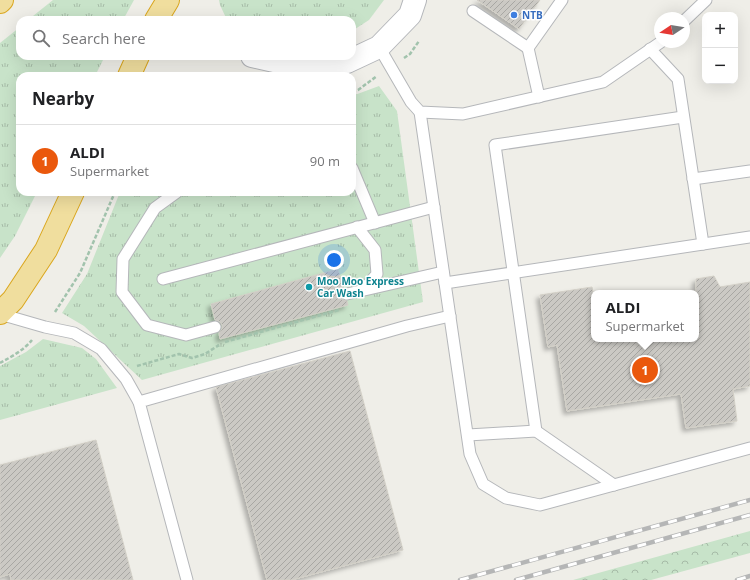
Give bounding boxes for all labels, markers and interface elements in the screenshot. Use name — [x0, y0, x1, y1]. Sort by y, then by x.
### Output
place label: NTB — [522, 8, 543, 22]
marker: NTB — [509, 10, 519, 20]
north arrow — [654, 12, 690, 48]
map controls — [702, 12, 738, 84]
button: + — [702, 12, 738, 48]
search box — [16, 16, 356, 60]
icon: search — [30, 27, 52, 49]
text: Search here — [62, 28, 146, 48]
button: − — [702, 48, 738, 84]
text: Nearby — [32, 87, 94, 110]
text: ALDI — [70, 142, 105, 162]
text: 1 — [41, 152, 49, 170]
text: 90 m — [310, 152, 340, 170]
text: Supermarket — [70, 162, 149, 180]
your location — [324, 250, 344, 270]
place label: Moo Moo Express Car Wash — [317, 274, 404, 300]
marker: Moo Moo Express Car Wash — [304, 282, 314, 292]
popup — [591, 290, 699, 342]
text: ALDI — [605, 297, 640, 317]
text: Supermarket — [605, 317, 685, 335]
pin: 1 — [632, 355, 658, 385]

